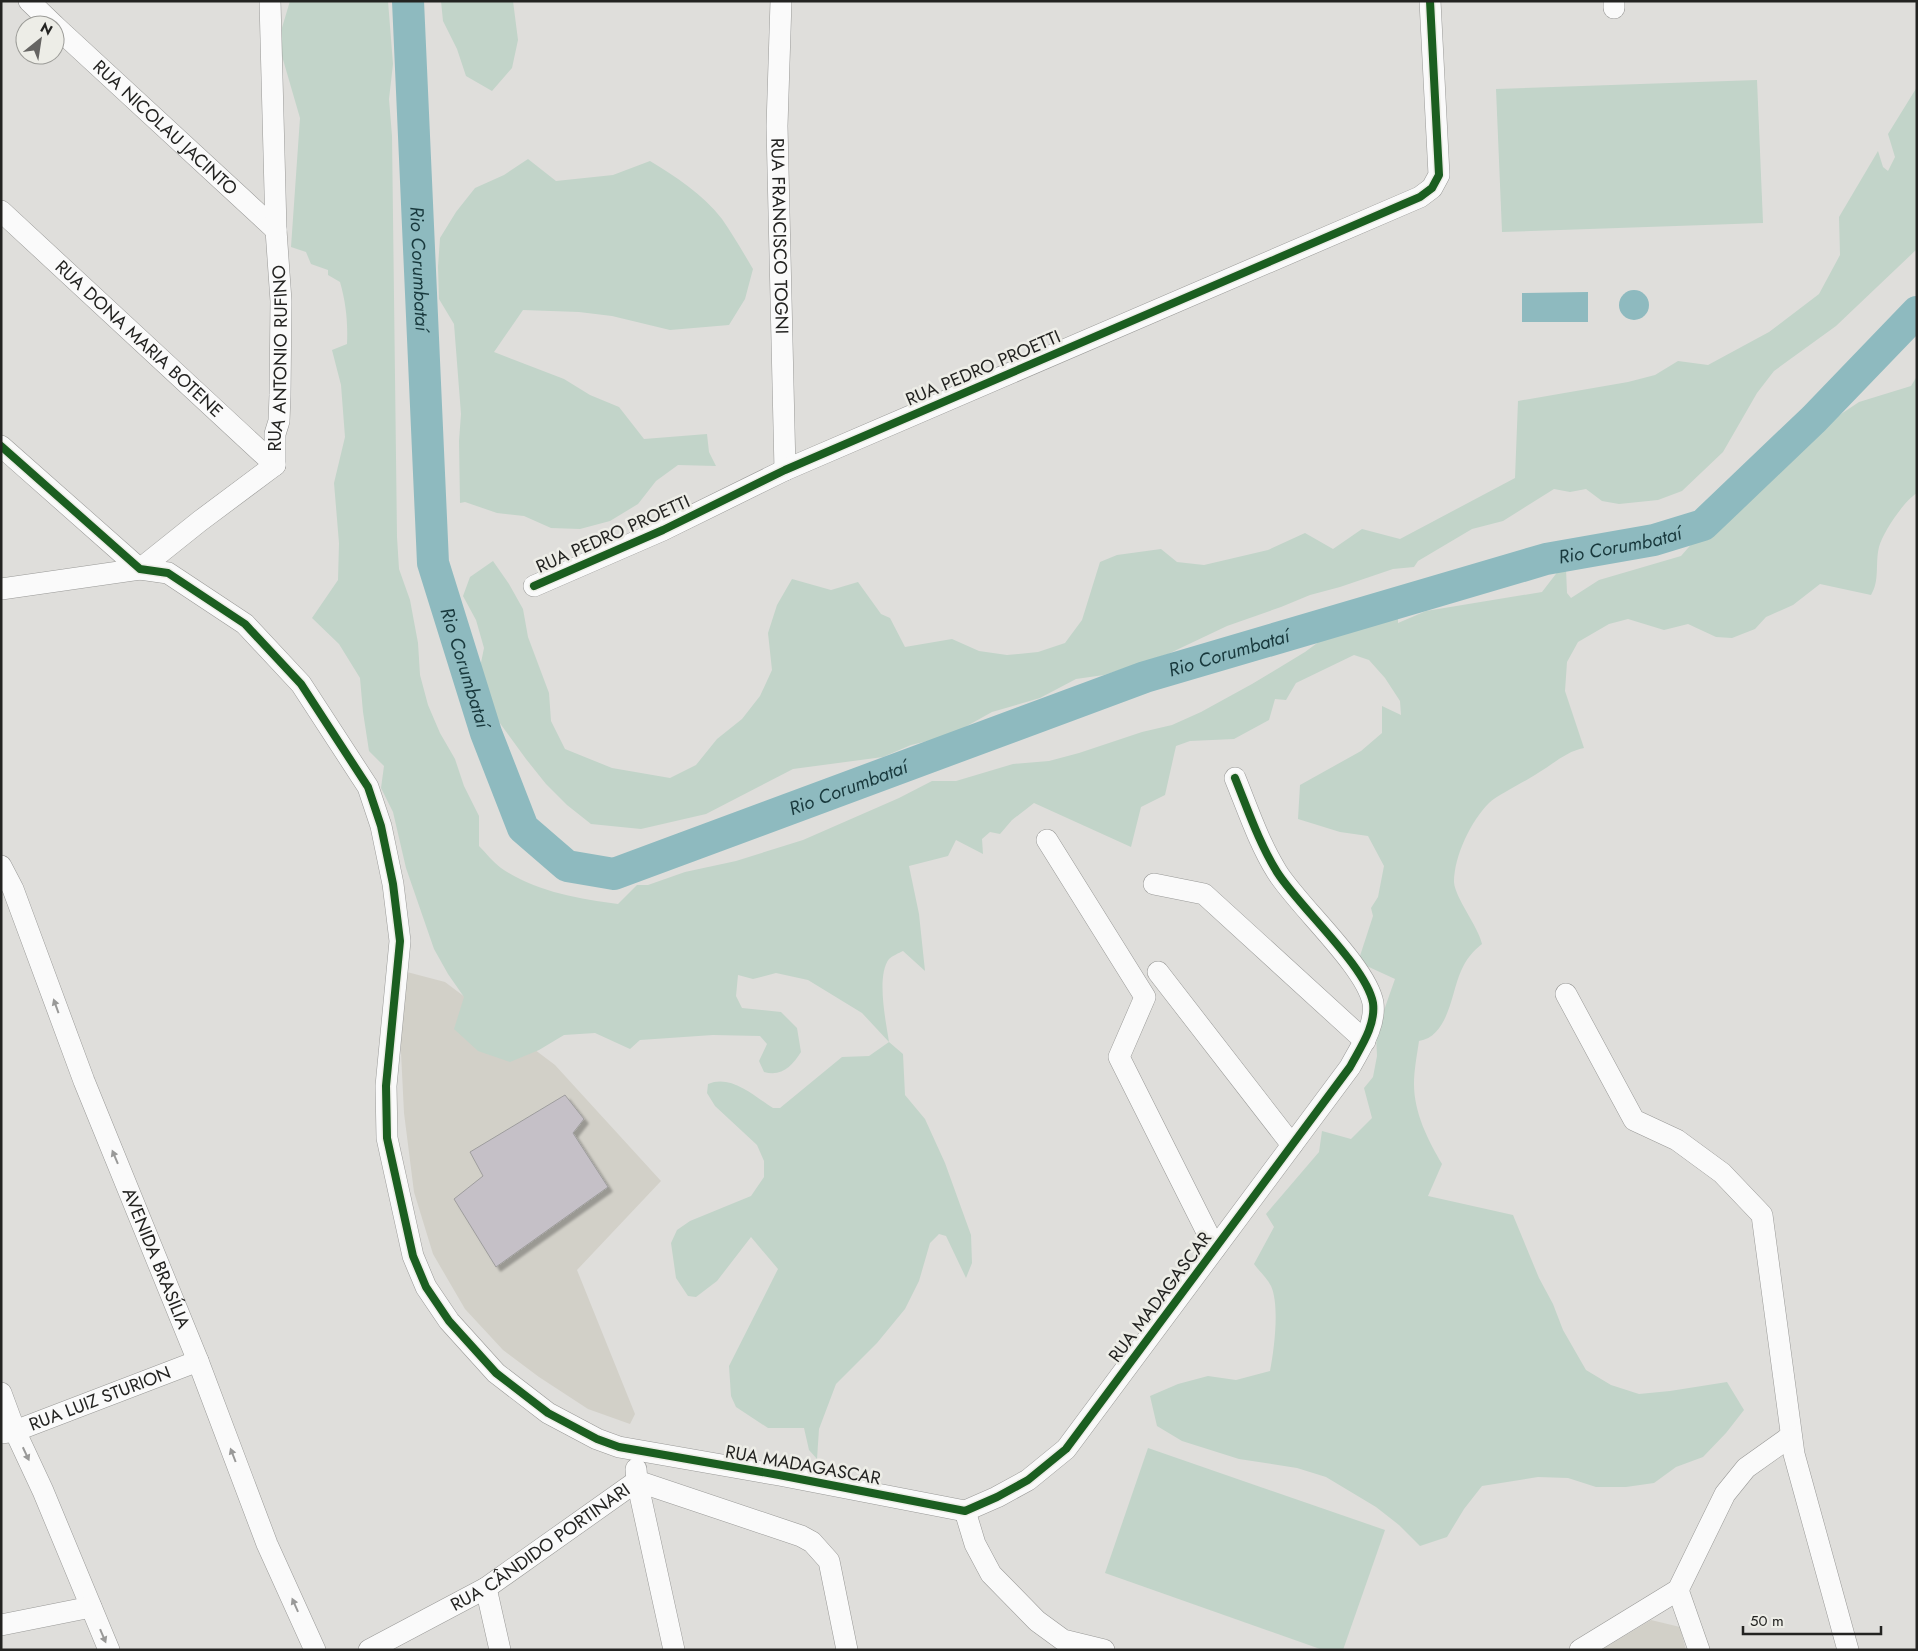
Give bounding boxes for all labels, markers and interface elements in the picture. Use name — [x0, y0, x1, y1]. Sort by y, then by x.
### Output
north arrow — [15, 15, 65, 65]
text: N — [37, 17, 56, 40]
street label: RUA NICOLAU JACINTO — [87, 54, 243, 201]
street label: RUA FRANCISCO TOGNI — [764, 137, 795, 334]
water label: Rio Corumbataí — [403, 206, 436, 335]
street label: RUA DONA MARIA BOTENE — [49, 254, 229, 423]
street label: RUA ANTONIO RUFINO — [262, 264, 294, 451]
street label: RUA PEDRO PROETTI — [901, 324, 1065, 412]
street label: RUA PEDRO PROETTI — [532, 488, 694, 580]
water label: Rio Corumbataí — [1556, 518, 1688, 571]
water label: Rio Corumbataí — [434, 604, 498, 734]
water label: Rio Corumbataí — [1165, 621, 1296, 683]
water label: Rio Corumbataí — [785, 752, 914, 822]
one-way arrow — [52, 998, 60, 1013]
one-way arrow — [111, 1150, 119, 1164]
street label: AVENIDA BRASÍLIA — [116, 1184, 197, 1333]
street label: RUA MADAGASCAR — [1102, 1226, 1218, 1368]
street label: RUA LUIZ STURION — [25, 1360, 175, 1437]
street label: RUA MADAGASCAR — [723, 1439, 883, 1491]
one-way arrow — [22, 1447, 30, 1461]
one-way arrow — [229, 1447, 237, 1462]
street label: RUA CÂNDIDO PORTINARI — [446, 1477, 635, 1618]
one-way arrow — [290, 1598, 298, 1612]
scale bar — [1743, 1604, 1880, 1636]
text: 50 m — [1750, 1610, 1784, 1632]
one-way arrow — [100, 1629, 108, 1643]

